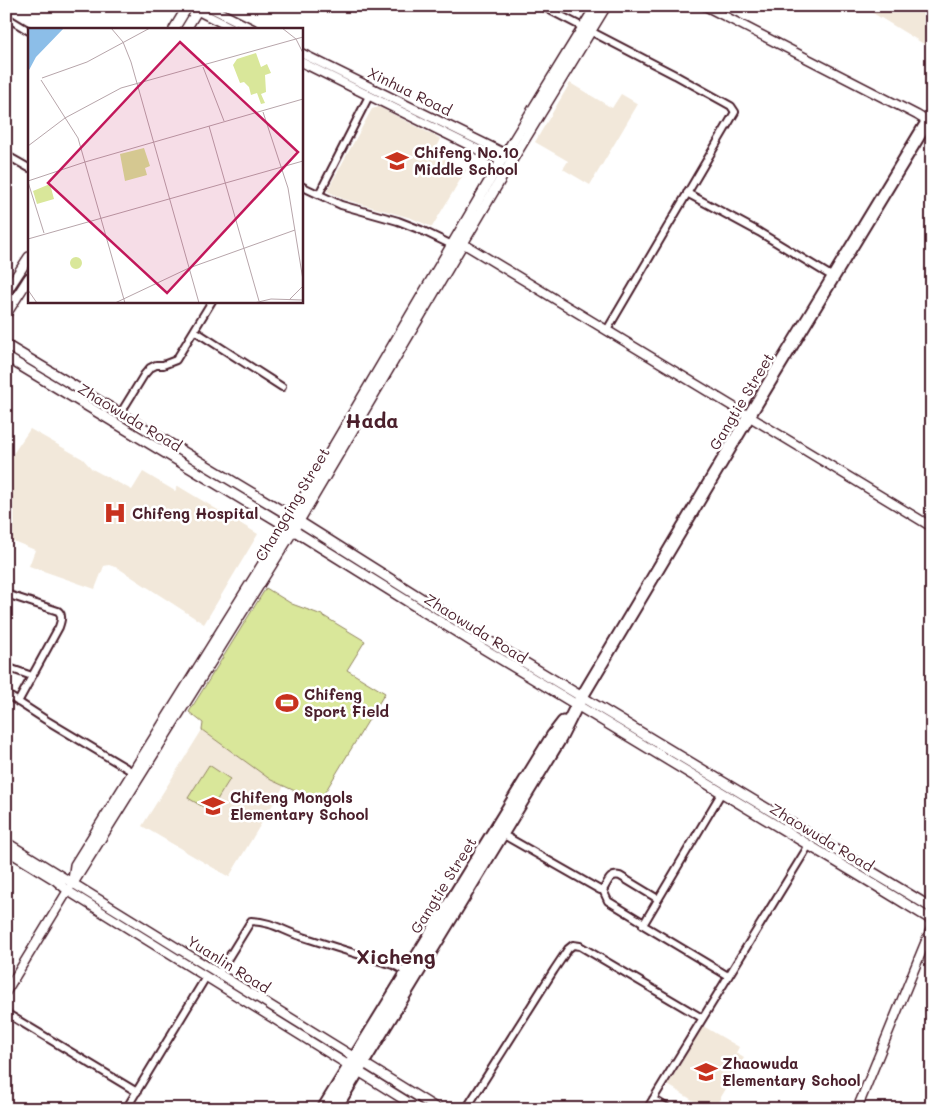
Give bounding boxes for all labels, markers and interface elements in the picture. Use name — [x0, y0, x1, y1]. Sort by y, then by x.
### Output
inset map — [28, 28, 302, 302]
street label: Xinhua Road — [365, 62, 455, 120]
place label: Chifeng No.10 Middle School — [414, 142, 519, 179]
school or university icon: Chifeng No.10 Middle School — [384, 148, 410, 174]
street label: Gangtie Street — [704, 348, 778, 454]
street label: Zhaowuda Road — [74, 378, 186, 456]
district label: Hada — [345, 407, 399, 433]
street label: Changqing Street — [250, 443, 334, 565]
hospital icon: Chifeng Hospital — [102, 500, 128, 526]
place label: Chifeng Hospital — [132, 503, 258, 523]
street label: Zhaowuda Road — [421, 588, 531, 668]
place label: Chifeng Sport Field — [304, 684, 389, 721]
sports icon: Chifeng Sport Field — [274, 690, 300, 716]
place label: Chifeng Mongols Elementary School — [230, 787, 369, 824]
school or university icon: Chifeng Mongols Elementary School — [200, 793, 226, 819]
street label: Zhaowuda Road — [766, 798, 878, 876]
street label: Gangtie Street — [405, 833, 481, 937]
street label: Yuanlin Road — [184, 930, 274, 998]
district label: Xicheng — [356, 943, 436, 969]
place label: Zhaowuda Elementary School — [722, 1053, 861, 1090]
school or university icon: Zhaowuda Elementary School — [693, 1059, 719, 1085]

